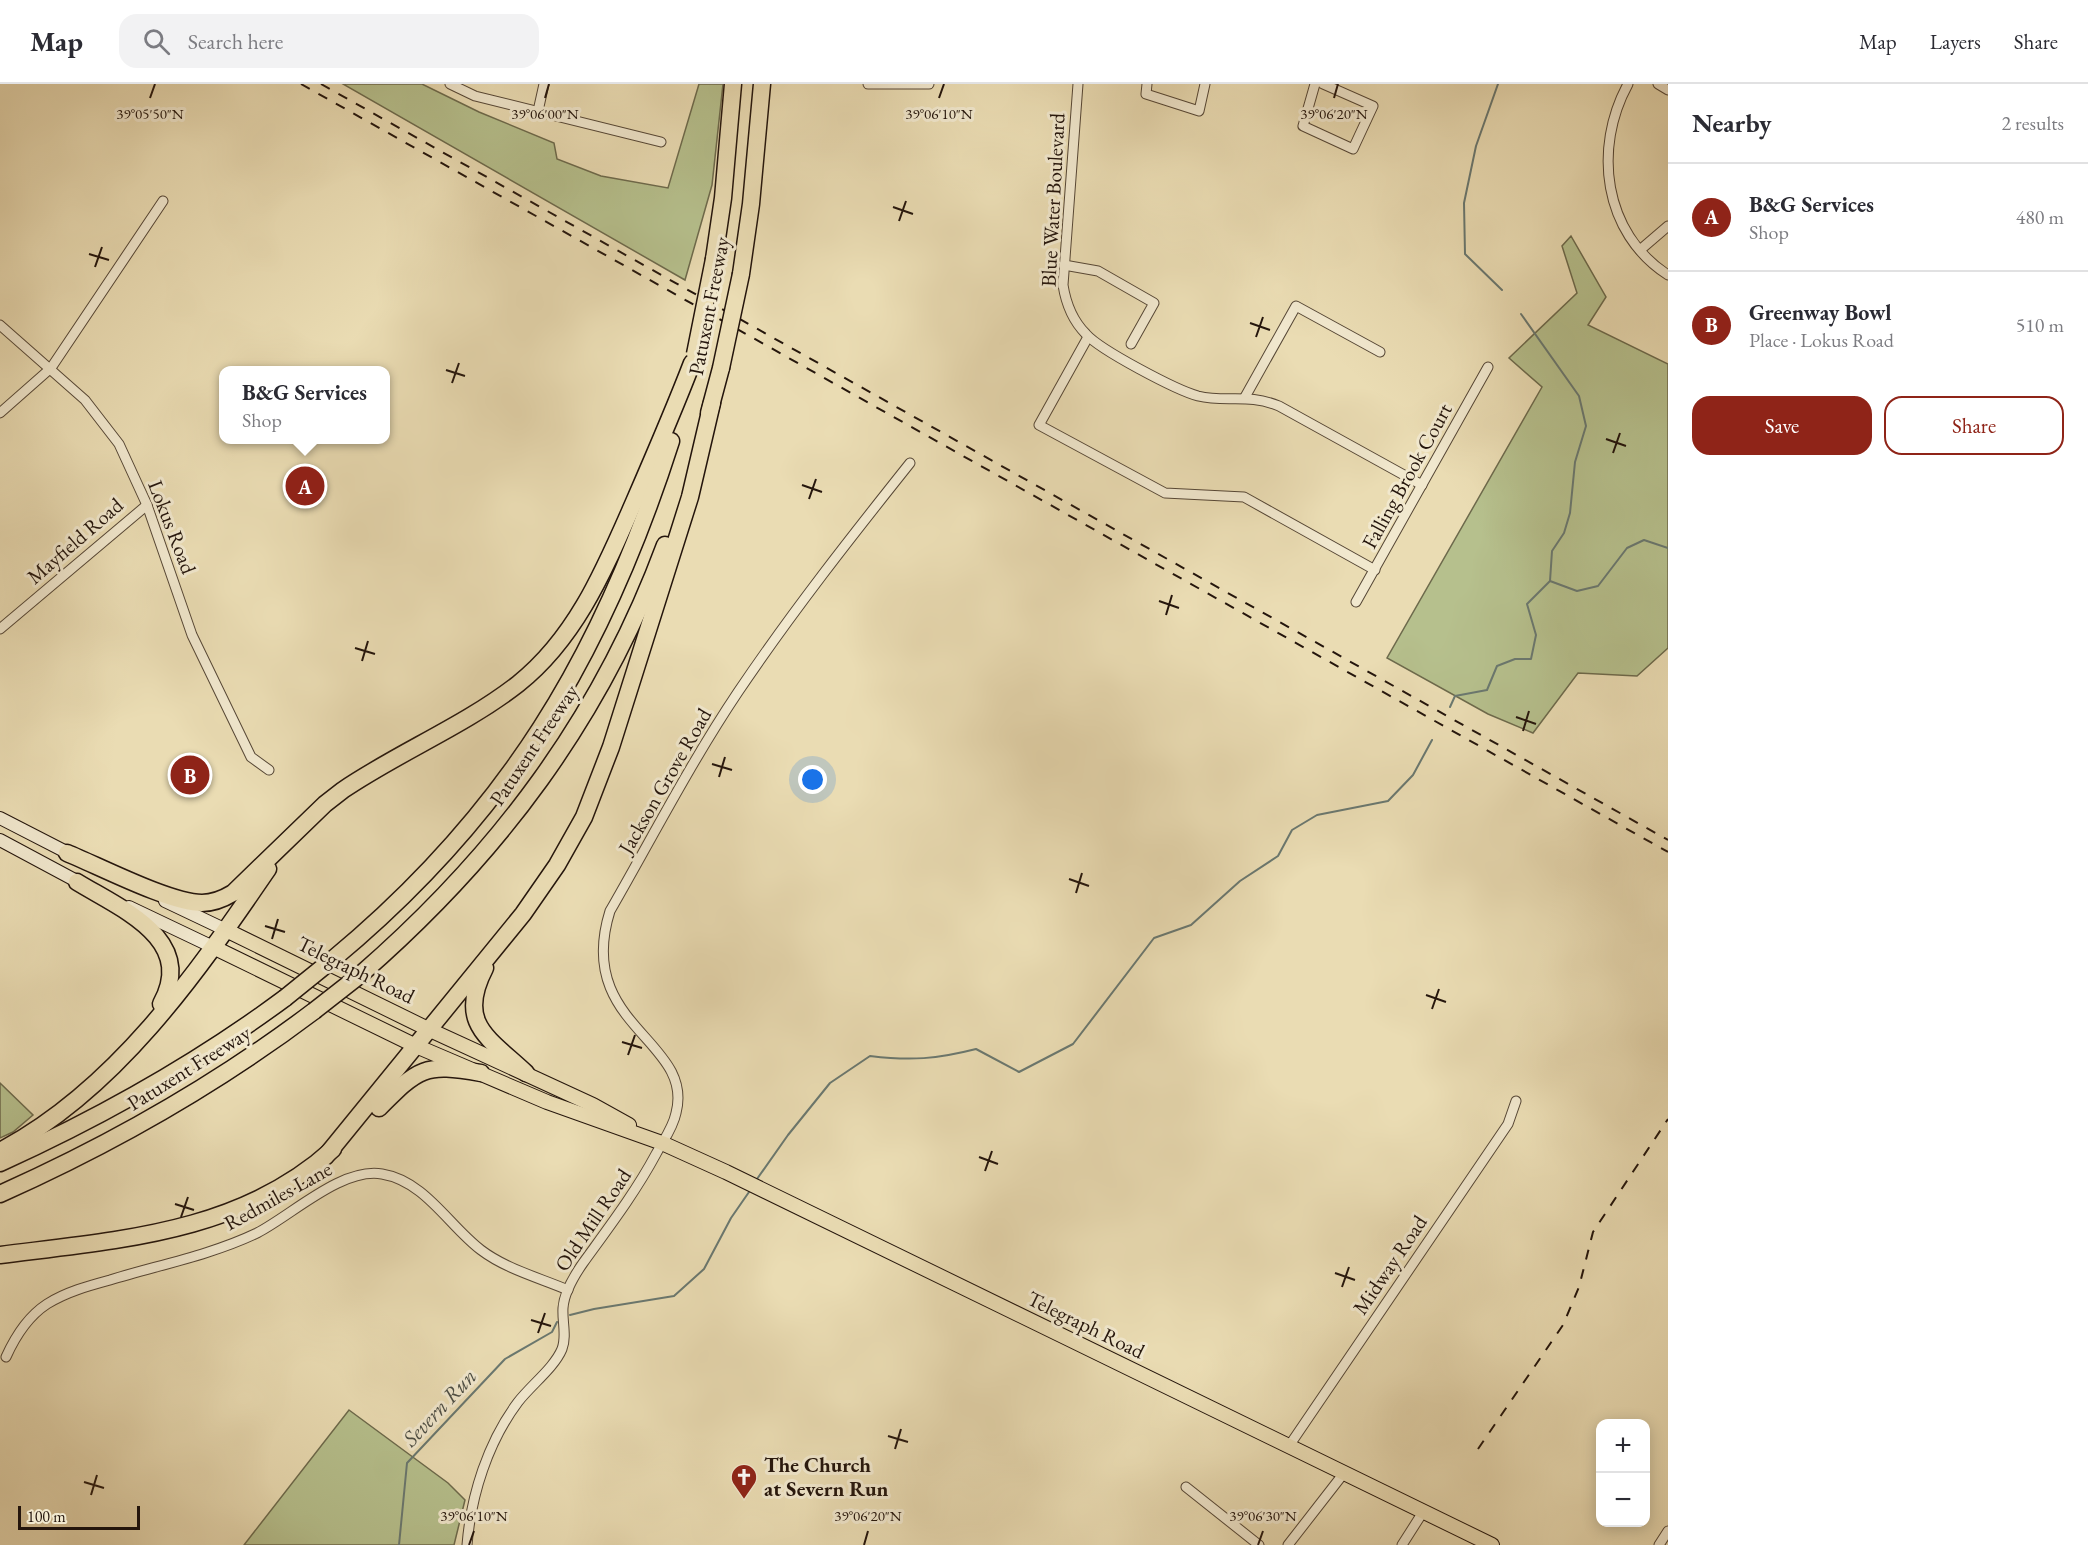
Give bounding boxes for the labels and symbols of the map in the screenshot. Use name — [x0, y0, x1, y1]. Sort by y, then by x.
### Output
text: 39°05'50"N — [116, 104, 184, 123]
text: 39°06'00"N — [511, 104, 579, 123]
text: 39°06'10"N — [905, 104, 973, 123]
text: 39°06'20"N — [1300, 104, 1368, 123]
street label: Blue Water Boulevard — [1034, 112, 1071, 288]
street label: Patuxent Freeway — [682, 234, 735, 377]
street label: Falling Brook Court — [1355, 398, 1458, 553]
pin: A — [286, 464, 324, 508]
street label: Lokus Road — [142, 476, 203, 578]
street label: Mayfield Road — [21, 491, 129, 590]
street label: Patuxent Freeway — [483, 678, 585, 811]
street label: Jackson Grove Road — [611, 703, 717, 860]
pin: B — [170, 752, 210, 798]
your location — [798, 765, 827, 794]
street label: Telegraph Road — [293, 929, 420, 1010]
street label: Patuxent Freeway — [122, 1018, 256, 1116]
street label: Redmiles Lane — [219, 1155, 336, 1236]
street label: Old Mill Road — [548, 1163, 637, 1276]
street label: Midway Road — [1346, 1209, 1433, 1320]
street label: Telegraph Road — [1023, 1284, 1150, 1365]
water label: Severn Run — [395, 1362, 483, 1453]
place label: The Church at Severn Run — [764, 1451, 888, 1502]
church icon: The Church at Severn Run — [729, 1462, 759, 1500]
scale bar — [18, 1503, 140, 1530]
text: 39°06'10"N — [440, 1506, 508, 1525]
text: 39°06'20"N — [834, 1506, 902, 1525]
text: 39°06'30"N — [1229, 1506, 1297, 1525]

